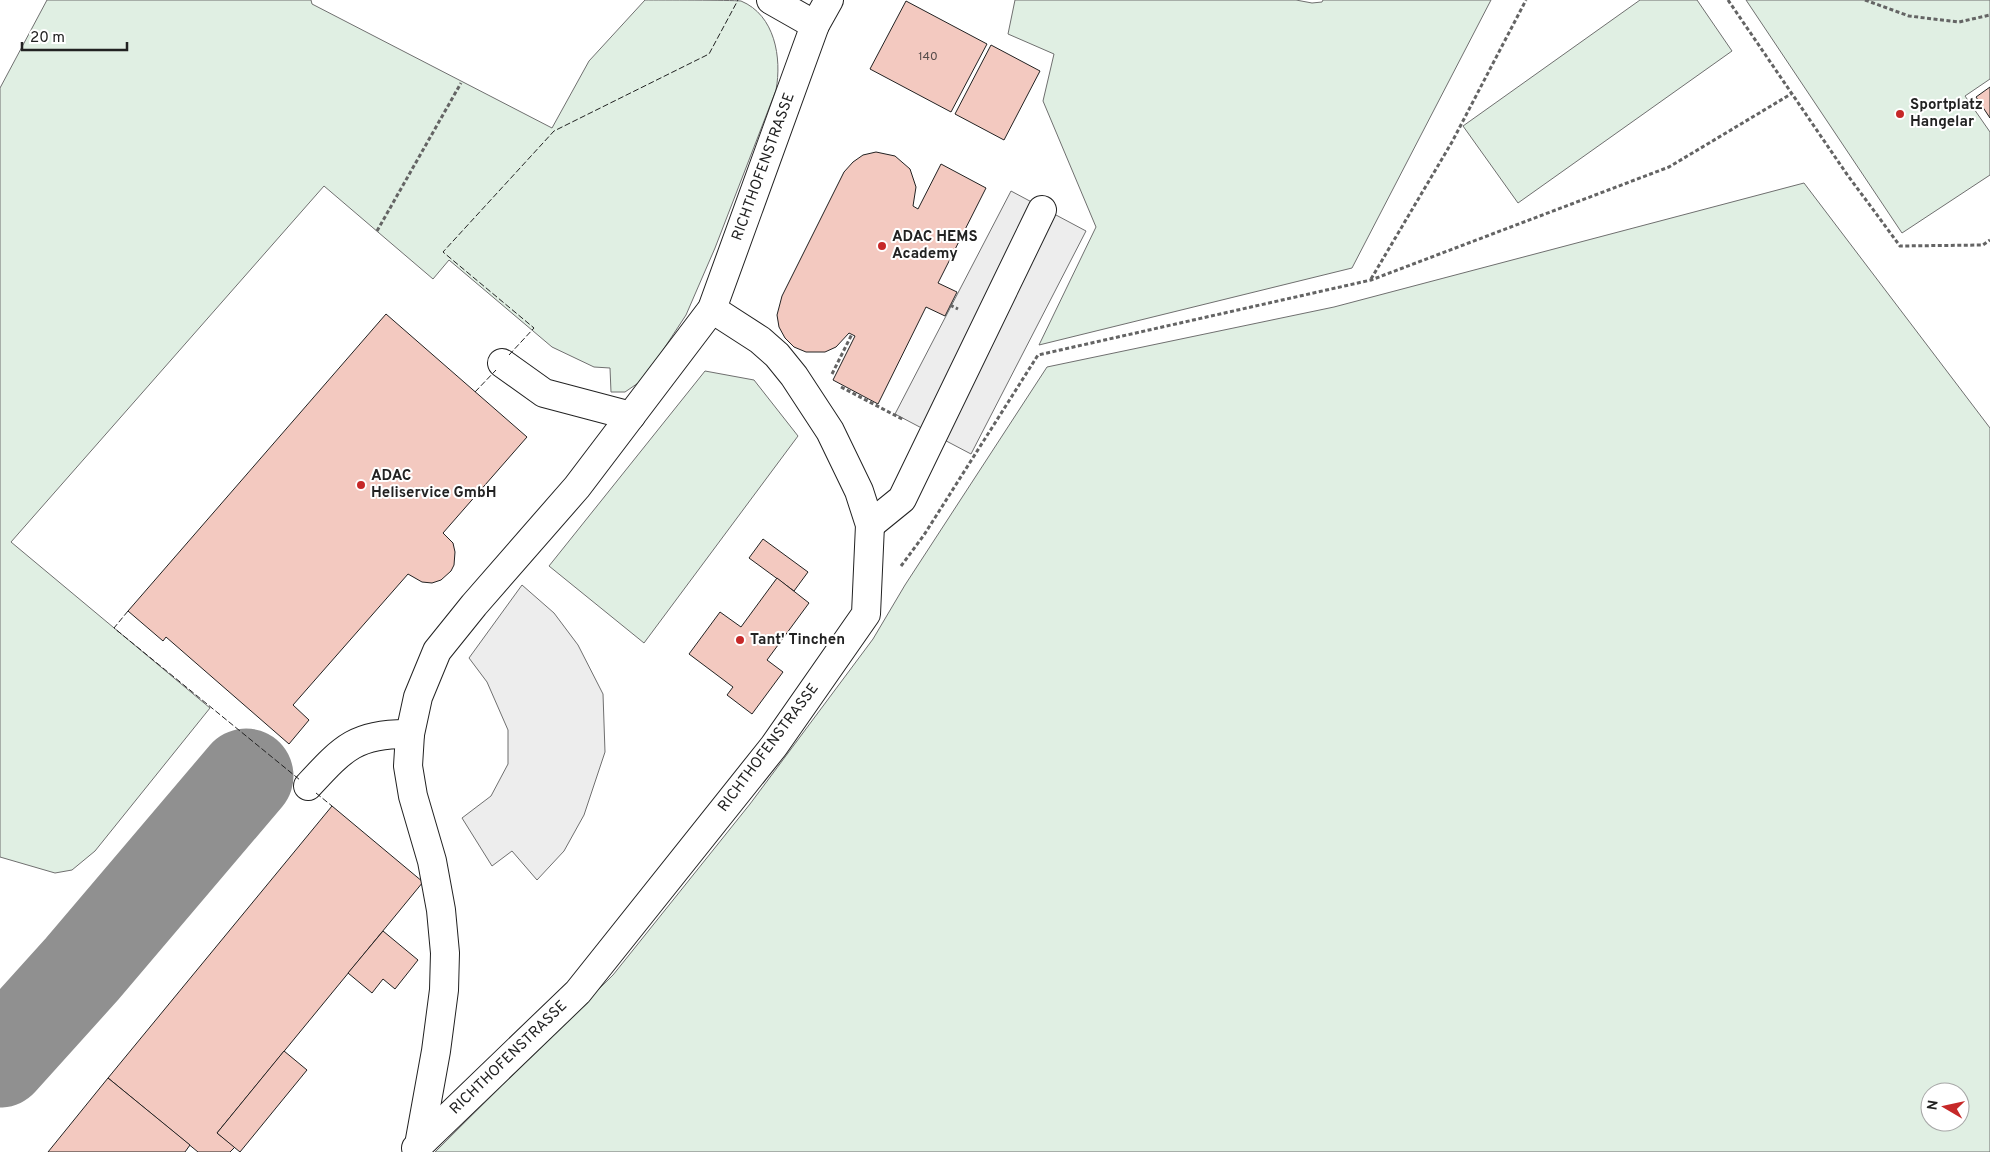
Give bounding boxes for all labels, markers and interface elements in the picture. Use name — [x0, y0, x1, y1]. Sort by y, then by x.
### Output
scale bar — [22, 20, 128, 52]
text: 20 m — [30, 29, 65, 48]
house number: 140 — [918, 49, 938, 65]
street label: RICHTHOFENSTRASSE — [728, 90, 800, 244]
place label: Sportplatz Hangelar — [1910, 96, 1983, 132]
marker: Sportplatz Hangelar — [1894, 108, 1906, 120]
place label: ADAC HEMS Academy — [892, 228, 978, 264]
marker: ADAC HEMS Academy — [876, 240, 888, 252]
place label: ADAC Heliservice GmbH — [371, 467, 496, 503]
marker: ADAC Heliservice GmbH — [355, 479, 367, 491]
place label: Tant' Tinchen — [750, 631, 845, 650]
marker: Tant' Tinchen — [734, 634, 746, 646]
street label: RICHTHOFENSTRASSE — [714, 680, 824, 816]
street label: RICHTHOFENSTRASSE — [446, 997, 572, 1119]
north arrow — [1920, 1082, 1970, 1132]
text: N — [1924, 1099, 1943, 1112]

